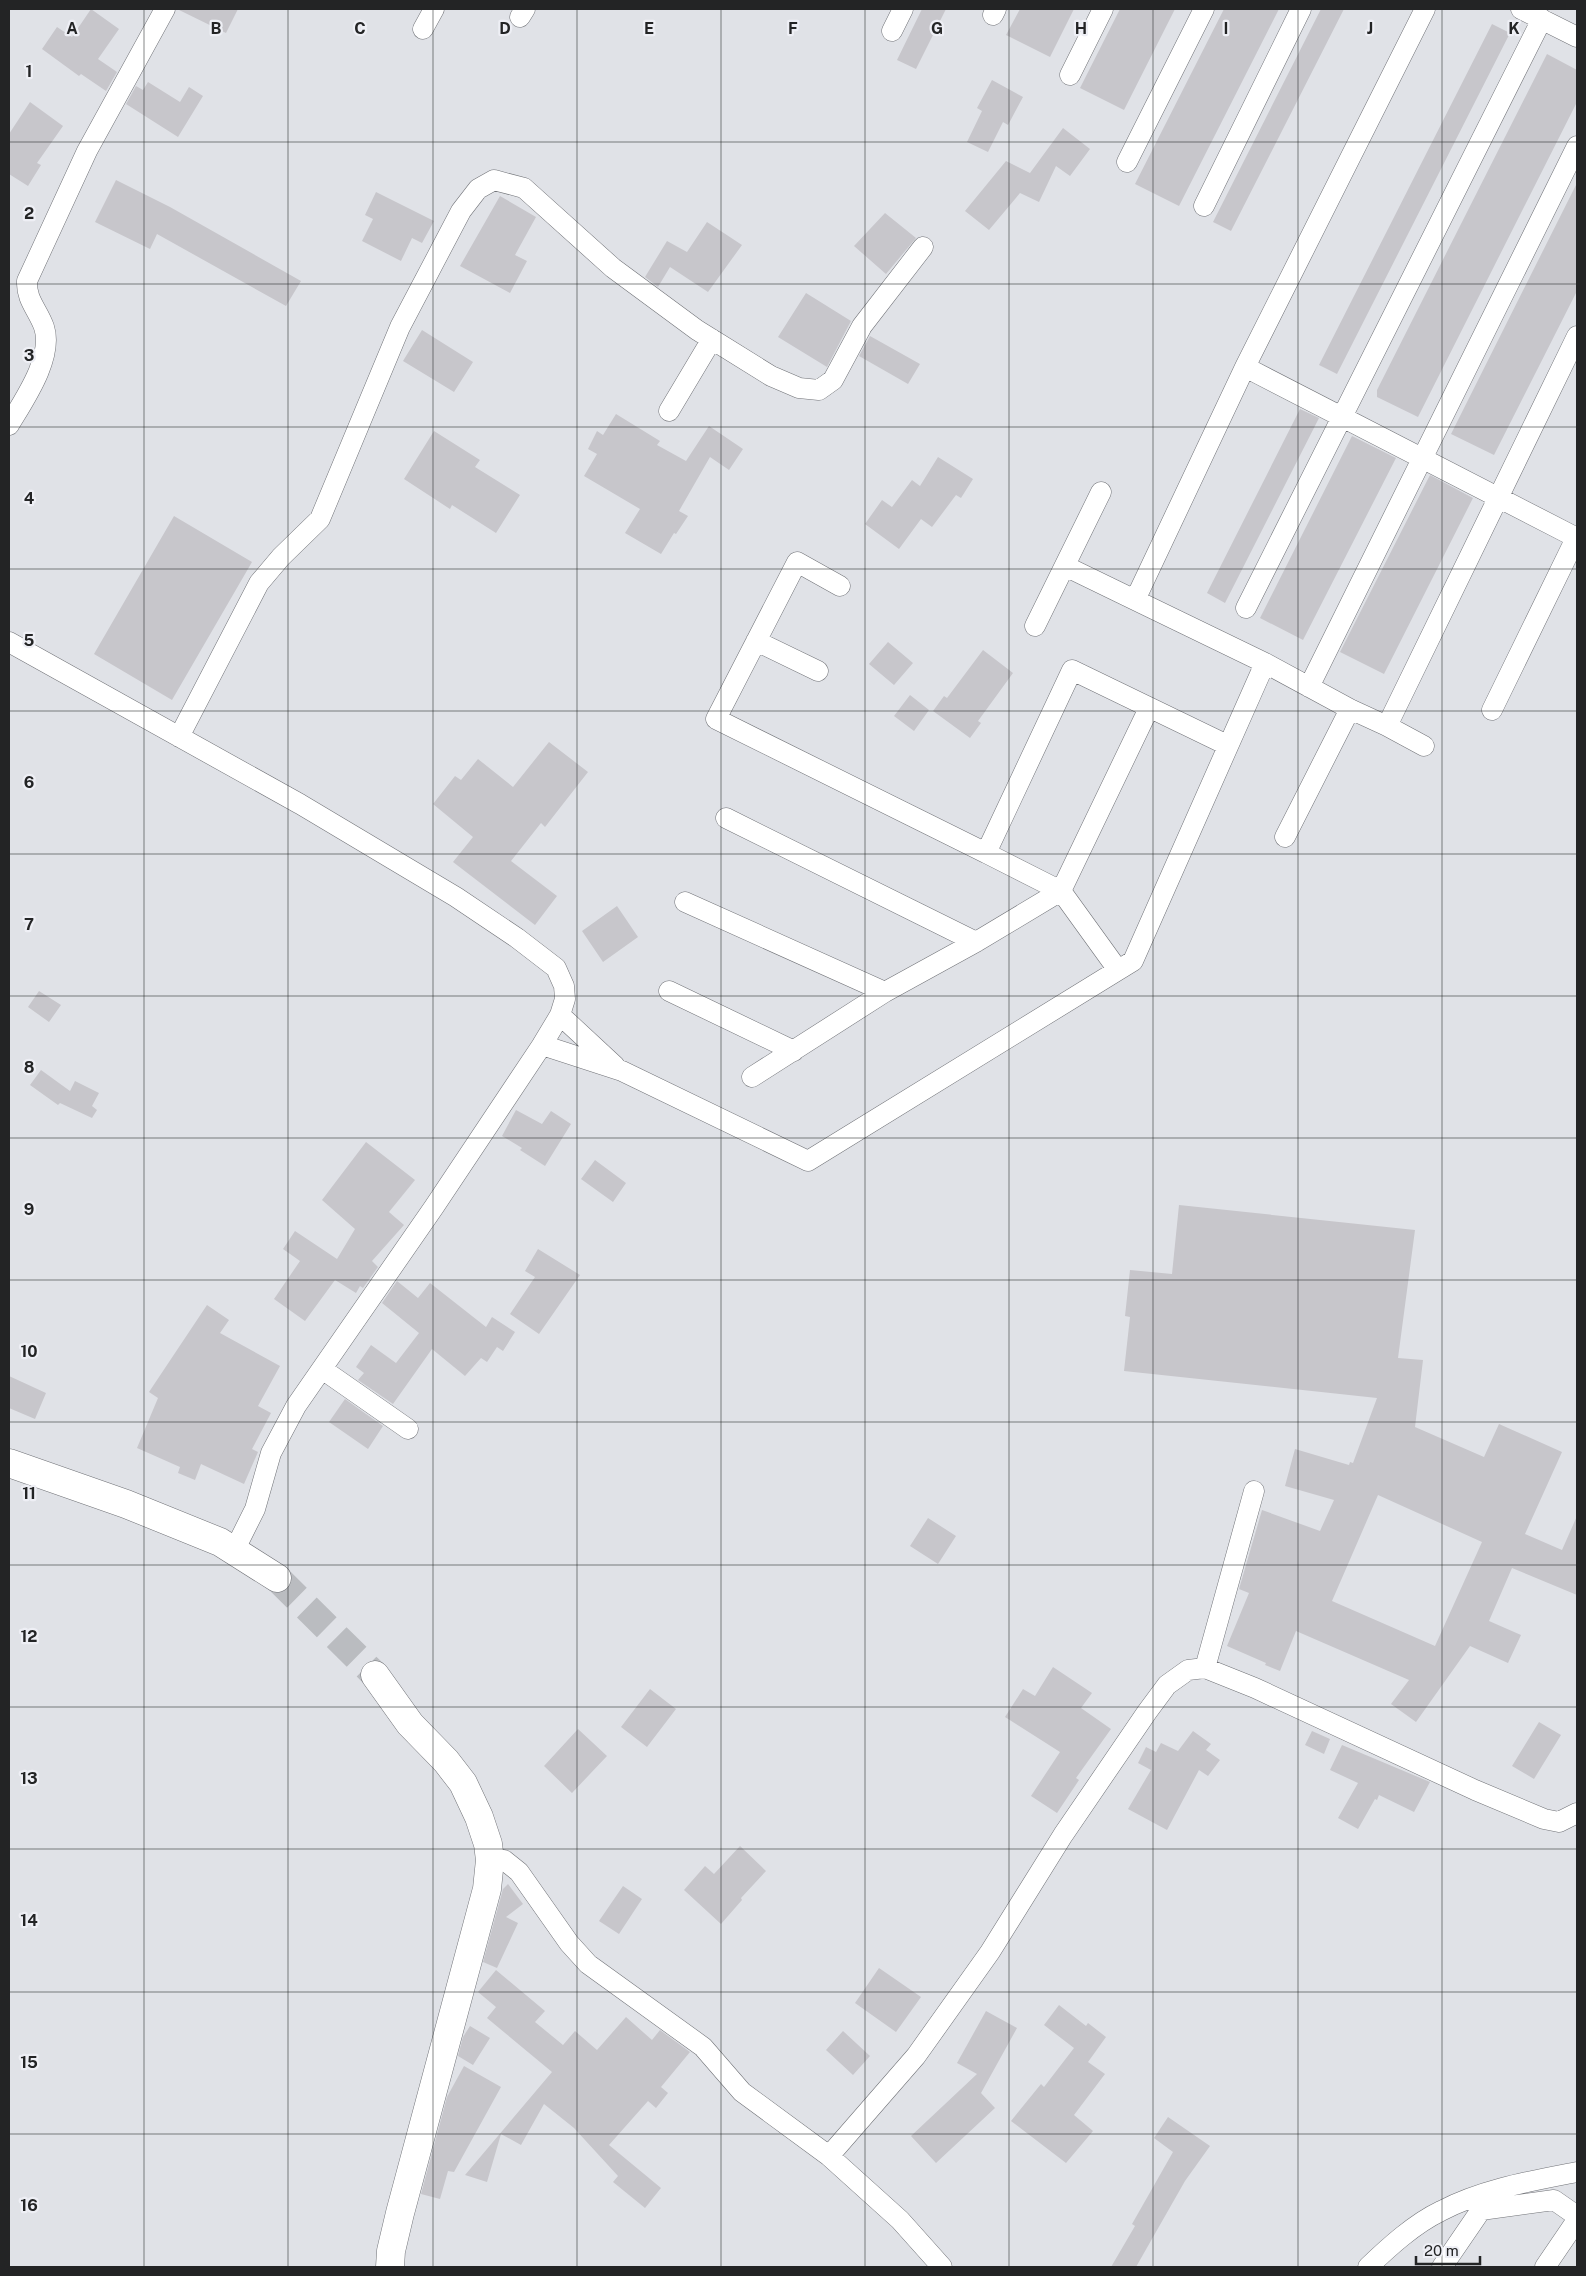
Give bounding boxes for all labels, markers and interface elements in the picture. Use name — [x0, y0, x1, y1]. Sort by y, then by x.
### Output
text: A — [66, 19, 78, 38]
text: B — [211, 19, 222, 38]
text: C — [354, 19, 366, 38]
text: D — [499, 19, 511, 38]
text: E — [644, 19, 654, 38]
text: F — [788, 19, 798, 38]
text: G — [931, 19, 943, 38]
text: H — [1075, 19, 1087, 38]
text: I — [1224, 19, 1228, 38]
text: J — [1367, 19, 1373, 38]
text: K — [1508, 19, 1520, 38]
text: 1 — [26, 62, 32, 81]
text: 2 — [24, 204, 34, 223]
text: 3 — [24, 346, 34, 365]
text: 4 — [24, 489, 35, 508]
text: 5 — [24, 631, 35, 650]
text: 6 — [24, 773, 34, 792]
text: 7 — [24, 915, 34, 934]
text: 8 — [24, 1058, 35, 1077]
text: 9 — [24, 1200, 34, 1219]
text: 10 — [20, 1342, 38, 1361]
text: 11 — [22, 1484, 36, 1503]
text: 12 — [20, 1627, 38, 1646]
text: 13 — [20, 1769, 38, 1788]
text: 14 — [20, 1911, 38, 1930]
text: 15 — [20, 2053, 38, 2072]
text: 16 — [20, 2196, 38, 2215]
scale bar — [1416, 2234, 1480, 2266]
text: 20 m — [1424, 2242, 1459, 2259]

